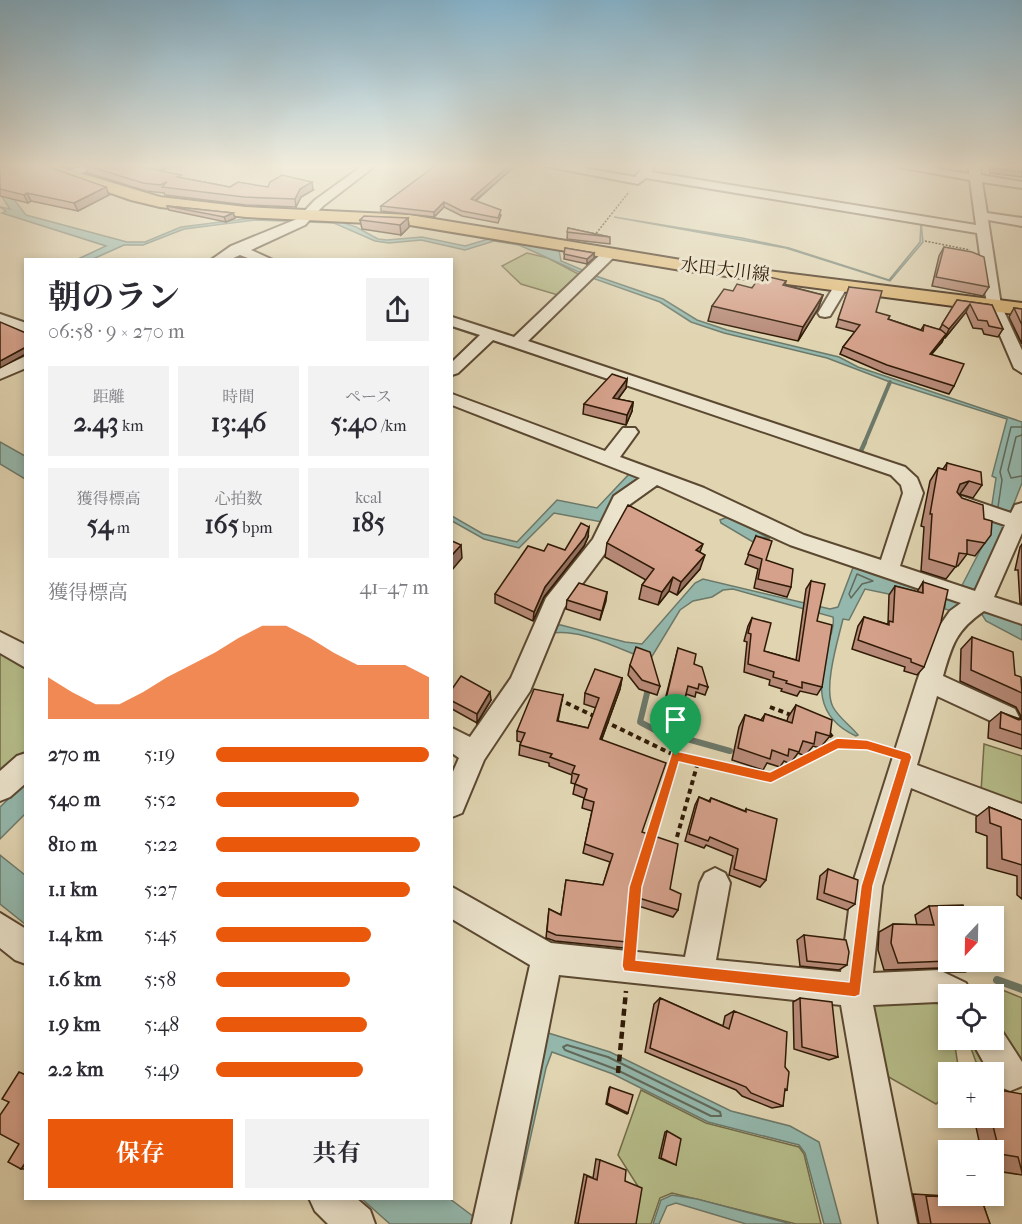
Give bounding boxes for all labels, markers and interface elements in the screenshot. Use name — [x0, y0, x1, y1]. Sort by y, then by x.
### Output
street label: 水田大川線 — [679, 254, 771, 286]
text: 朝のラン — [48, 278, 180, 317]
button: share — [366, 278, 429, 341]
text: 06:58 · 9 × 270 m — [48, 320, 185, 343]
text: 距離 — [92, 387, 125, 406]
text: 時間 — [222, 387, 255, 406]
text: ペース — [345, 387, 392, 406]
text: 2.43 — [73, 407, 119, 438]
text: 13:46 — [211, 407, 266, 438]
text: 5:40 — [330, 407, 378, 438]
text: km — [119, 416, 144, 435]
text: /km — [378, 416, 407, 435]
text: kcal — [355, 488, 382, 507]
text: 獲得標高 — [76, 489, 141, 508]
text: 心拍数 — [214, 489, 263, 508]
text: 185 — [352, 507, 385, 538]
text: 54 — [87, 509, 113, 540]
text: 165 — [204, 509, 239, 540]
text: m — [113, 518, 130, 537]
text: bpm — [239, 518, 273, 537]
text: 41–47 m — [360, 576, 429, 599]
text: 獲得標高 — [48, 581, 128, 604]
pin — [650, 694, 701, 756]
icon: arrive — [659, 703, 692, 736]
text: 270 m — [48, 743, 100, 766]
text: 5:19 — [144, 743, 175, 766]
text: 540 m — [48, 788, 100, 811]
text: 5:52 — [144, 788, 176, 811]
text: 810 m — [48, 833, 97, 856]
text: 5:22 — [144, 833, 178, 856]
text: 1.1 km — [48, 878, 97, 901]
text: 5:27 — [144, 878, 177, 901]
north arrow — [938, 906, 1004, 972]
map controls — [938, 906, 1004, 1206]
text: 1.4 km — [48, 923, 103, 946]
text: 5:45 — [144, 923, 177, 946]
text: 1.6 km — [48, 968, 101, 991]
text: 5:58 — [144, 968, 176, 991]
button: locate — [938, 984, 1004, 1050]
text: 1.9 km — [48, 1013, 100, 1036]
text: 5:48 — [144, 1013, 179, 1036]
text: 2.2 km — [48, 1058, 104, 1081]
text: 5:49 — [144, 1058, 180, 1081]
button: + — [938, 1062, 1004, 1128]
button: 保存 — [48, 1119, 233, 1188]
button: 共有 — [245, 1119, 429, 1188]
button: − — [938, 1140, 1004, 1206]

